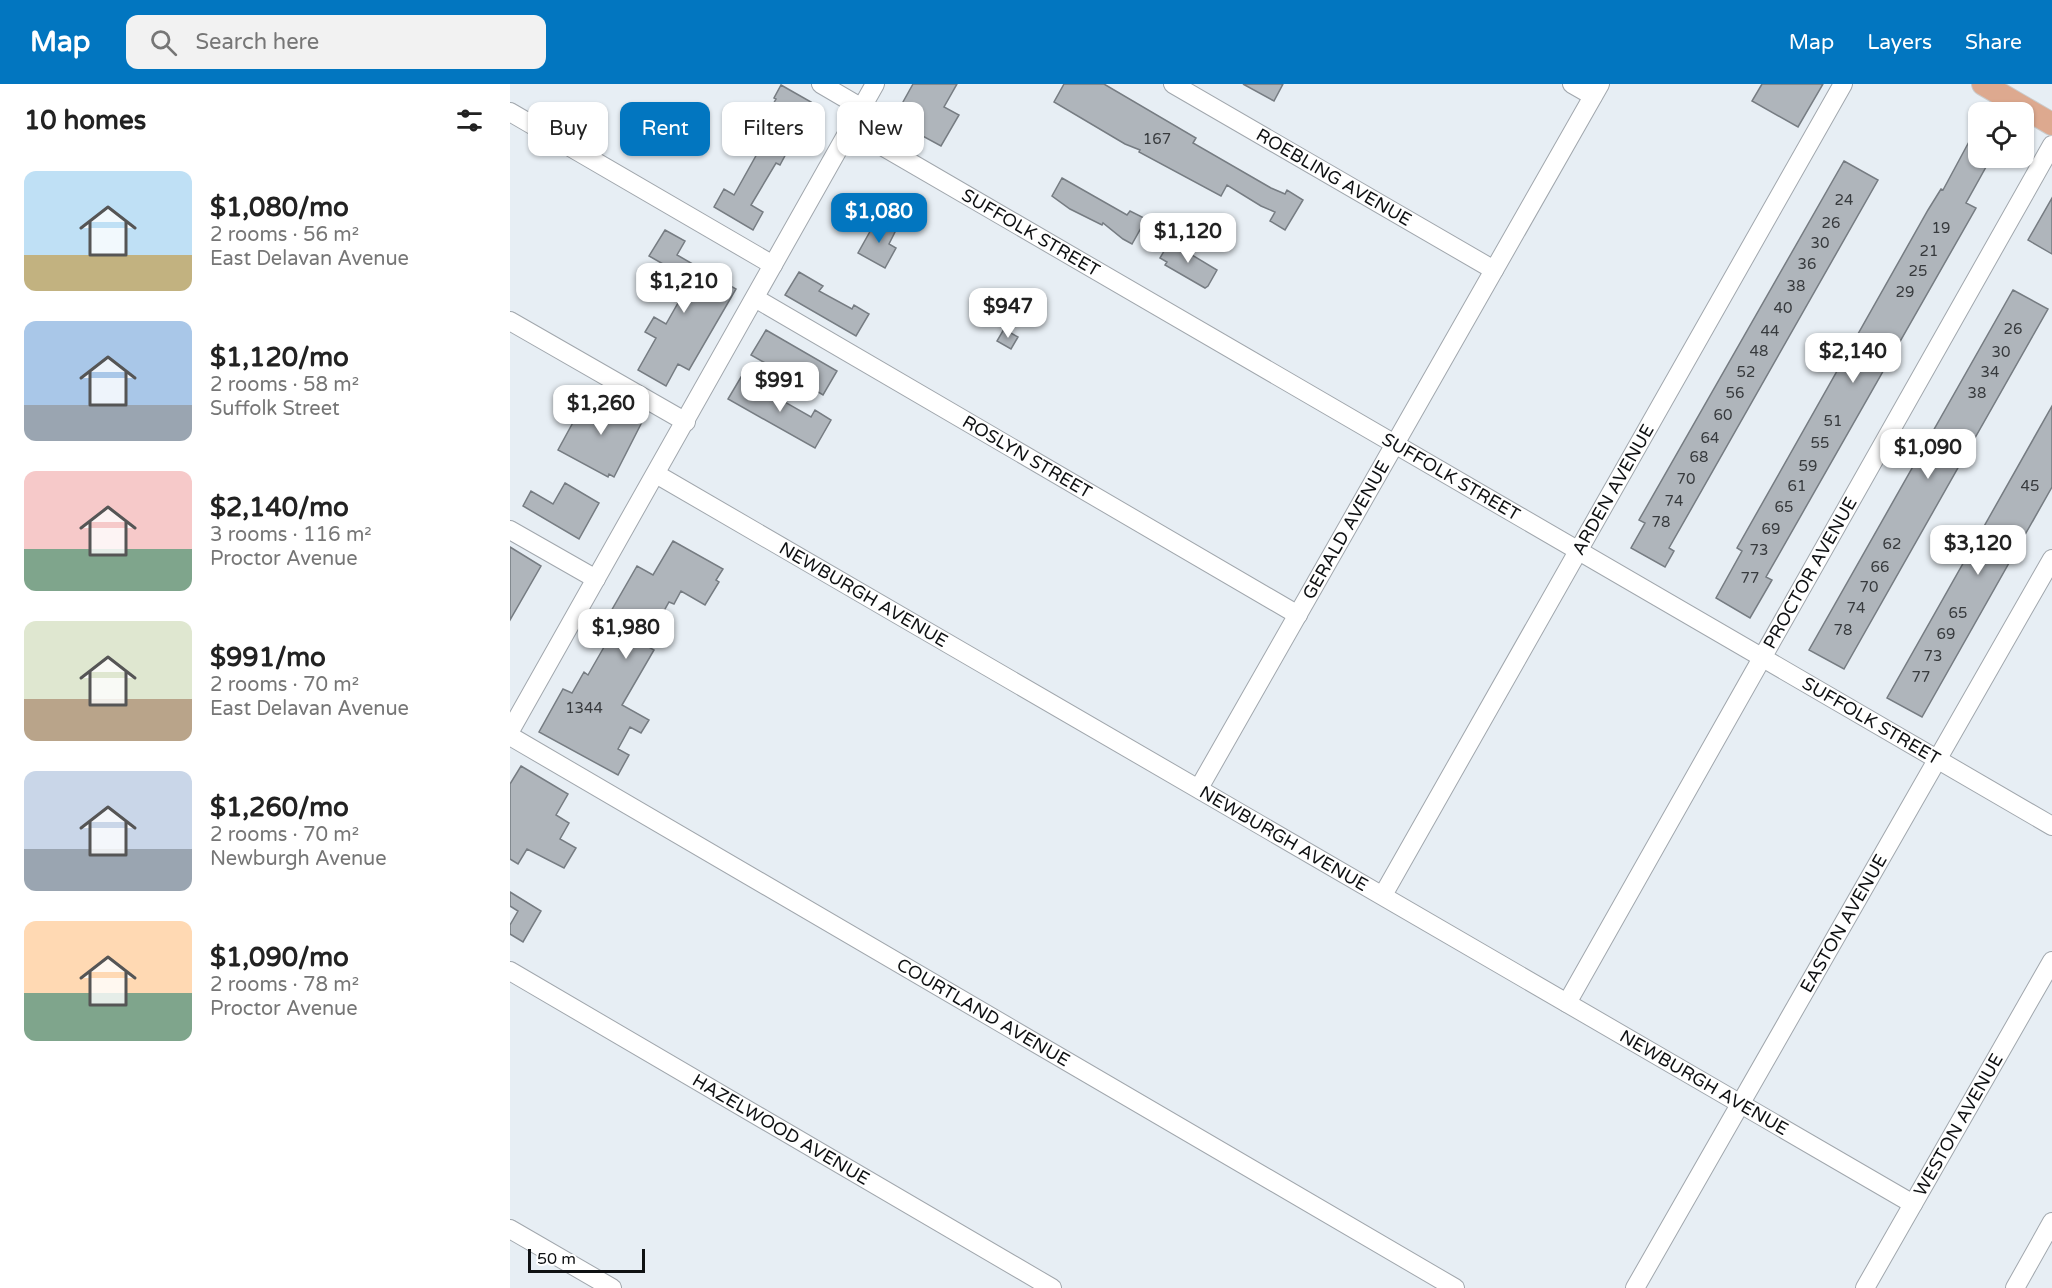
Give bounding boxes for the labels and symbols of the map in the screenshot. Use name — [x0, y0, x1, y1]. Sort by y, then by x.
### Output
street label: ROEBLING AVENUE — [1252, 124, 1416, 231]
house number: 167 — [1143, 130, 1171, 148]
street label: SUFFOLK STREET — [958, 184, 1104, 281]
house number: 24 — [1835, 191, 1853, 209]
pin: $1,080 — [830, 193, 928, 244]
pin: $1,120 — [1139, 213, 1237, 264]
house number: 26 — [1822, 214, 1840, 232]
house number: 19 — [1932, 219, 1950, 237]
house number: 30 — [1811, 234, 1829, 252]
house number: 21 — [1920, 242, 1938, 260]
house number: 36 — [1798, 255, 1816, 273]
house number: 25 — [1909, 262, 1927, 280]
pin: $1,210 — [635, 263, 733, 314]
house number: 38 — [1787, 277, 1805, 295]
house number: 29 — [1896, 283, 1914, 301]
pin: $947 — [972, 288, 1044, 339]
house number: 40 — [1774, 299, 1792, 317]
house number: 26 — [2004, 320, 2022, 338]
house number: 44 — [1761, 322, 1779, 340]
pin: $2,140 — [1804, 333, 1902, 384]
house number: 48 — [1750, 342, 1768, 360]
house number: 30 — [1992, 343, 2010, 361]
pin: $991 — [744, 362, 816, 413]
house number: 52 — [1737, 363, 1755, 381]
house number: 34 — [1981, 363, 1999, 381]
house number: 56 — [1726, 384, 1744, 402]
house number: 38 — [1968, 384, 1986, 402]
pin: $1,260 — [552, 385, 650, 436]
house number: 60 — [1714, 406, 1732, 424]
street label: ROSLYN STREET — [958, 410, 1096, 503]
house number: 51 — [1824, 412, 1842, 430]
street label: ARDEN AVENUE — [1567, 420, 1659, 559]
street label: SUFFOLK STREET — [1378, 428, 1524, 525]
house number: 64 — [1701, 429, 1719, 447]
pin: $1,090 — [1879, 429, 1977, 480]
house number: 55 — [1811, 434, 1829, 452]
house number: 68 — [1690, 448, 1708, 466]
street label: GERALD AVENUE — [1298, 457, 1394, 603]
house number: 59 — [1799, 457, 1817, 475]
house number: 70 — [1677, 470, 1695, 488]
house number: 61 — [1788, 477, 1806, 495]
house number: 45 — [2021, 477, 2039, 495]
house number: 74 — [1665, 492, 1683, 510]
street label: PROCTOR AVENUE — [1758, 493, 1862, 653]
house number: 65 — [1775, 498, 1793, 516]
house number: 78 — [1652, 513, 1670, 531]
house number: 69 — [1762, 520, 1780, 538]
pin: $3,120 — [1929, 525, 2027, 576]
house number: 62 — [1883, 535, 1901, 553]
street label: NEWBURGH AVENUE — [775, 537, 952, 652]
house number: 73 — [1750, 541, 1768, 559]
house number: 66 — [1871, 558, 1889, 576]
house number: 77 — [1741, 569, 1759, 587]
house number: 70 — [1860, 578, 1878, 596]
house number: 74 — [1847, 599, 1865, 617]
house number: 65 — [1949, 604, 1967, 622]
pin: $1,980 — [577, 609, 675, 660]
house number: 78 — [1834, 621, 1852, 639]
house number: 69 — [1937, 625, 1955, 643]
house number: 73 — [1924, 647, 1942, 665]
house number: 77 — [1912, 668, 1930, 686]
street label: SUFFOLK STREET — [1798, 672, 1944, 770]
house number: 1344 — [565, 699, 603, 717]
street label: NEWBURGH AVENUE — [1196, 781, 1372, 896]
street label: EASTON AVENUE — [1795, 850, 1892, 997]
street label: COURTLAND AVENUE — [893, 953, 1074, 1071]
street label: NEWBURGH AVENUE — [1616, 1025, 1792, 1140]
street label: WESTON AVENUE — [1909, 1050, 2008, 1200]
street label: HAZELWOOD AVENUE — [688, 1069, 874, 1190]
scale bar — [528, 1246, 645, 1274]

